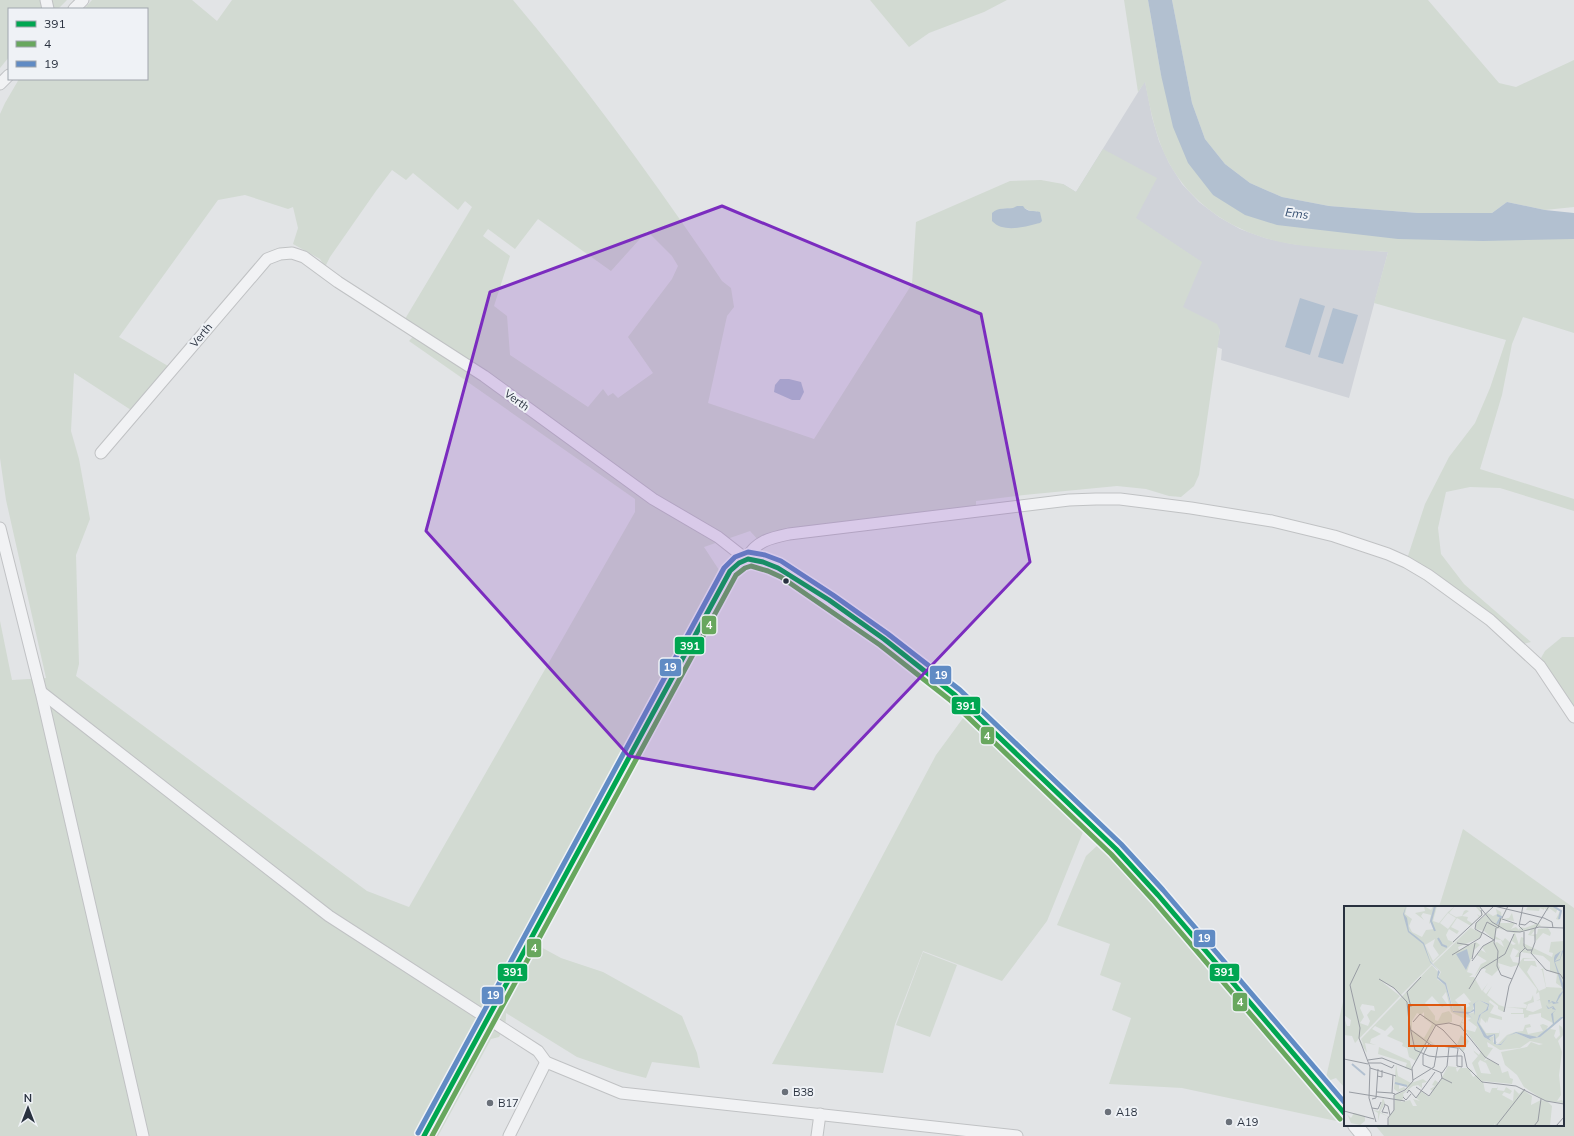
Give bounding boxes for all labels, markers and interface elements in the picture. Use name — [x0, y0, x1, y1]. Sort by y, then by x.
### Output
legend — [8, 8, 148, 80]
text: 391 — [44, 16, 66, 31]
text: 4 — [44, 36, 51, 51]
text: 19 — [44, 56, 58, 71]
water label: Ems — [1284, 204, 1310, 222]
street label: Verth — [187, 320, 215, 350]
street label: Verth — [502, 386, 532, 414]
unlabelled marker — [781, 576, 791, 586]
line badge: 4 — [701, 615, 717, 635]
text: 4 — [706, 618, 713, 632]
line badge: 391 — [674, 636, 705, 655]
text: 391 — [680, 639, 700, 653]
line badge: 19 — [659, 658, 682, 677]
text: 19 — [663, 660, 677, 674]
line badge: 19 — [929, 665, 952, 685]
text: 19 — [934, 668, 948, 682]
line badge: 391 — [951, 696, 981, 715]
text: 391 — [956, 699, 976, 713]
line badge: 4 — [980, 726, 995, 745]
text: 4 — [984, 729, 991, 743]
inset map — [1344, 906, 1564, 1126]
line badge: 19 — [1193, 929, 1216, 948]
text: 19 — [1197, 931, 1211, 945]
line badge: 4 — [526, 938, 542, 958]
text: 4 — [531, 941, 538, 955]
line badge: 391 — [497, 963, 528, 982]
line badge: 391 — [1209, 963, 1240, 982]
text: 391 — [503, 965, 523, 979]
text: 391 — [1214, 965, 1234, 979]
line badge: 19 — [481, 986, 504, 1005]
text: 19 — [486, 988, 500, 1002]
line badge: 4 — [1232, 992, 1248, 1012]
text: 4 — [1237, 995, 1244, 1009]
place label: B38 — [793, 1085, 814, 1099]
marker: B38 — [780, 1087, 790, 1097]
north arrow — [8, 1088, 48, 1128]
text: N — [24, 1091, 32, 1105]
place label: B17 — [498, 1096, 519, 1110]
marker: B17 — [485, 1098, 495, 1108]
place label: A18 — [1116, 1105, 1138, 1119]
marker: A18 — [1103, 1107, 1113, 1117]
place label: A19 — [1237, 1115, 1258, 1129]
marker: A19 — [1224, 1117, 1234, 1127]

